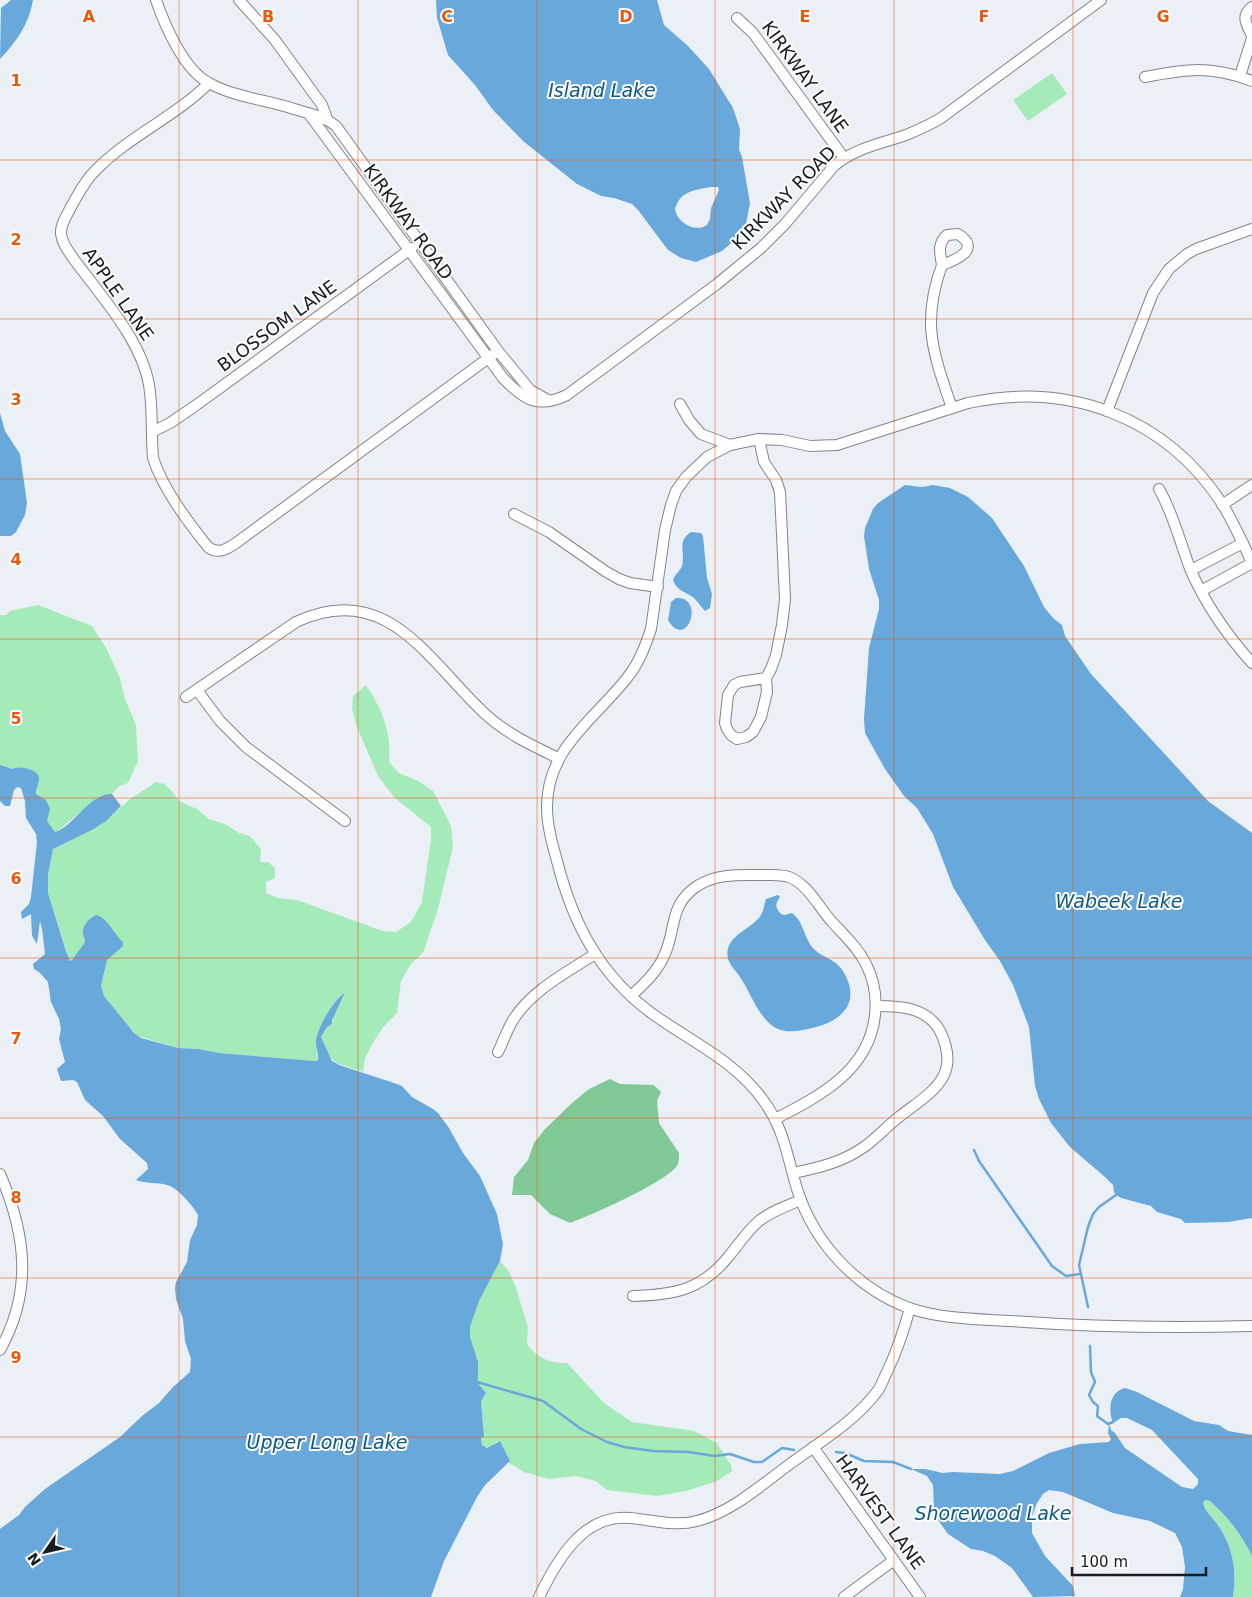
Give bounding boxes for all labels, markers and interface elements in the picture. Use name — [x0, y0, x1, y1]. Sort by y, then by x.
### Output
text: A — [83, 7, 96, 26]
text: B — [262, 7, 274, 26]
text: C — [441, 7, 453, 26]
text: D — [619, 7, 633, 26]
text: F — [979, 7, 989, 26]
text: G — [1156, 7, 1170, 26]
street label: KIRKWAY LANE — [757, 17, 853, 137]
text: 1 — [10, 71, 22, 90]
water label: Island Lake — [548, 79, 656, 101]
street label: KIRKWAY ROAD — [728, 142, 840, 254]
street label: KIRKWAY ROAD — [359, 160, 457, 284]
text: 2 — [10, 230, 22, 249]
street label: APPLE LANE — [79, 243, 158, 344]
street label: BLOSSOM LANE — [213, 275, 340, 376]
text: 3 — [10, 390, 22, 409]
text: 4 — [10, 550, 22, 569]
text: 5 — [10, 709, 22, 728]
text: 6 — [10, 869, 22, 888]
water label: Wabeek Lake — [1056, 890, 1182, 912]
text: 7 — [10, 1029, 22, 1048]
text: 8 — [10, 1188, 22, 1207]
text: 9 — [10, 1348, 22, 1367]
water label: Upper Long Lake — [247, 1431, 407, 1453]
street label: HARVEST LANE — [832, 1450, 929, 1573]
water label: Shorewood Lake — [914, 1502, 1072, 1524]
north arrow — [20, 1527, 70, 1577]
scale bar — [1072, 1544, 1206, 1576]
text: N — [24, 1550, 44, 1569]
text: 100 m — [1080, 1553, 1128, 1571]

